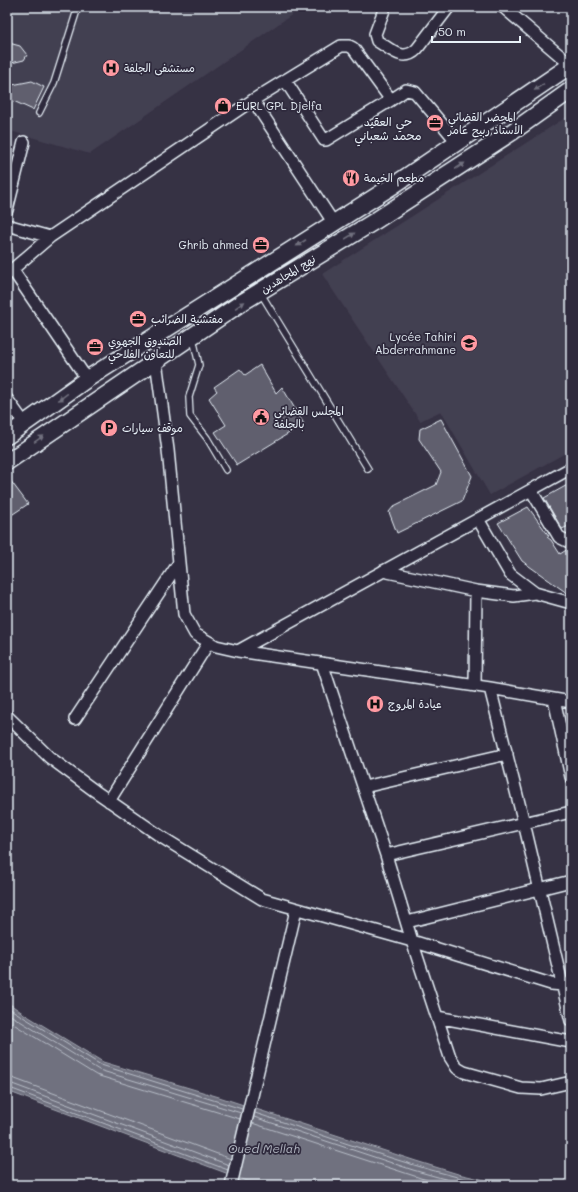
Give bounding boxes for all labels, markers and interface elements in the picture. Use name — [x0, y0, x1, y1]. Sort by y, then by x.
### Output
scale bar — [432, 18, 520, 44]
text: 50 m — [438, 23, 466, 39]
hospital icon: مستشفى الجلفة — [101, 58, 121, 78]
place label: مستشفى الجلفة — [124, 60, 195, 76]
one-way arrow — [534, 83, 544, 91]
shop icon: EURL GPL Djelfa — [213, 96, 233, 116]
place label: EURL GPL Djelfa — [236, 98, 322, 113]
place label: المحضر القضائي الأستاذ ربيح عامر — [447, 109, 523, 138]
district label: حي العقيد محمد شعباني — [354, 113, 422, 147]
office icon: المحضر القضائي الأستاذ ربيح عامر — [425, 113, 445, 133]
one-way arrow — [454, 162, 466, 169]
restaurant icon: مطعم الخيمة — [341, 168, 361, 188]
place label: مطعم الخيمة — [364, 170, 424, 187]
one-way arrow — [345, 232, 355, 240]
office icon: Ghrib ahmed — [251, 235, 271, 255]
place label: Ghrib ahmed — [179, 237, 248, 252]
one-way arrow — [295, 239, 307, 246]
street label: نهج المجاهدين — [257, 251, 319, 297]
one-way arrow — [234, 301, 246, 308]
office icon: مفتشية الضرائب — [128, 309, 148, 329]
place label: مفتشية الضرائب — [151, 311, 223, 327]
place label: Lycée Tahiri Abderrahmane — [375, 329, 456, 357]
place label: الصندوق الجهوي للتعاون الفلاحي — [108, 333, 182, 365]
school or university icon: Lycée Tahiri Abderrahmane — [459, 333, 479, 353]
office icon: الصندوق الجهوي للتعاون الفلاحي — [85, 337, 105, 357]
one-way arrow — [58, 393, 68, 401]
place label: المجلس القضائي بالجلفة — [274, 403, 344, 432]
public building icon: المجلس القضائي بالجلفة — [251, 407, 271, 427]
parking icon: موقف سيارات — [99, 418, 119, 438]
place label: موقف سيارات — [122, 420, 183, 436]
one-way arrow — [34, 435, 44, 443]
hospital icon: عيادة المروج — [365, 694, 385, 714]
place label: عيادة المروج — [388, 696, 442, 712]
water label: Oued Mellah — [228, 1140, 300, 1156]

